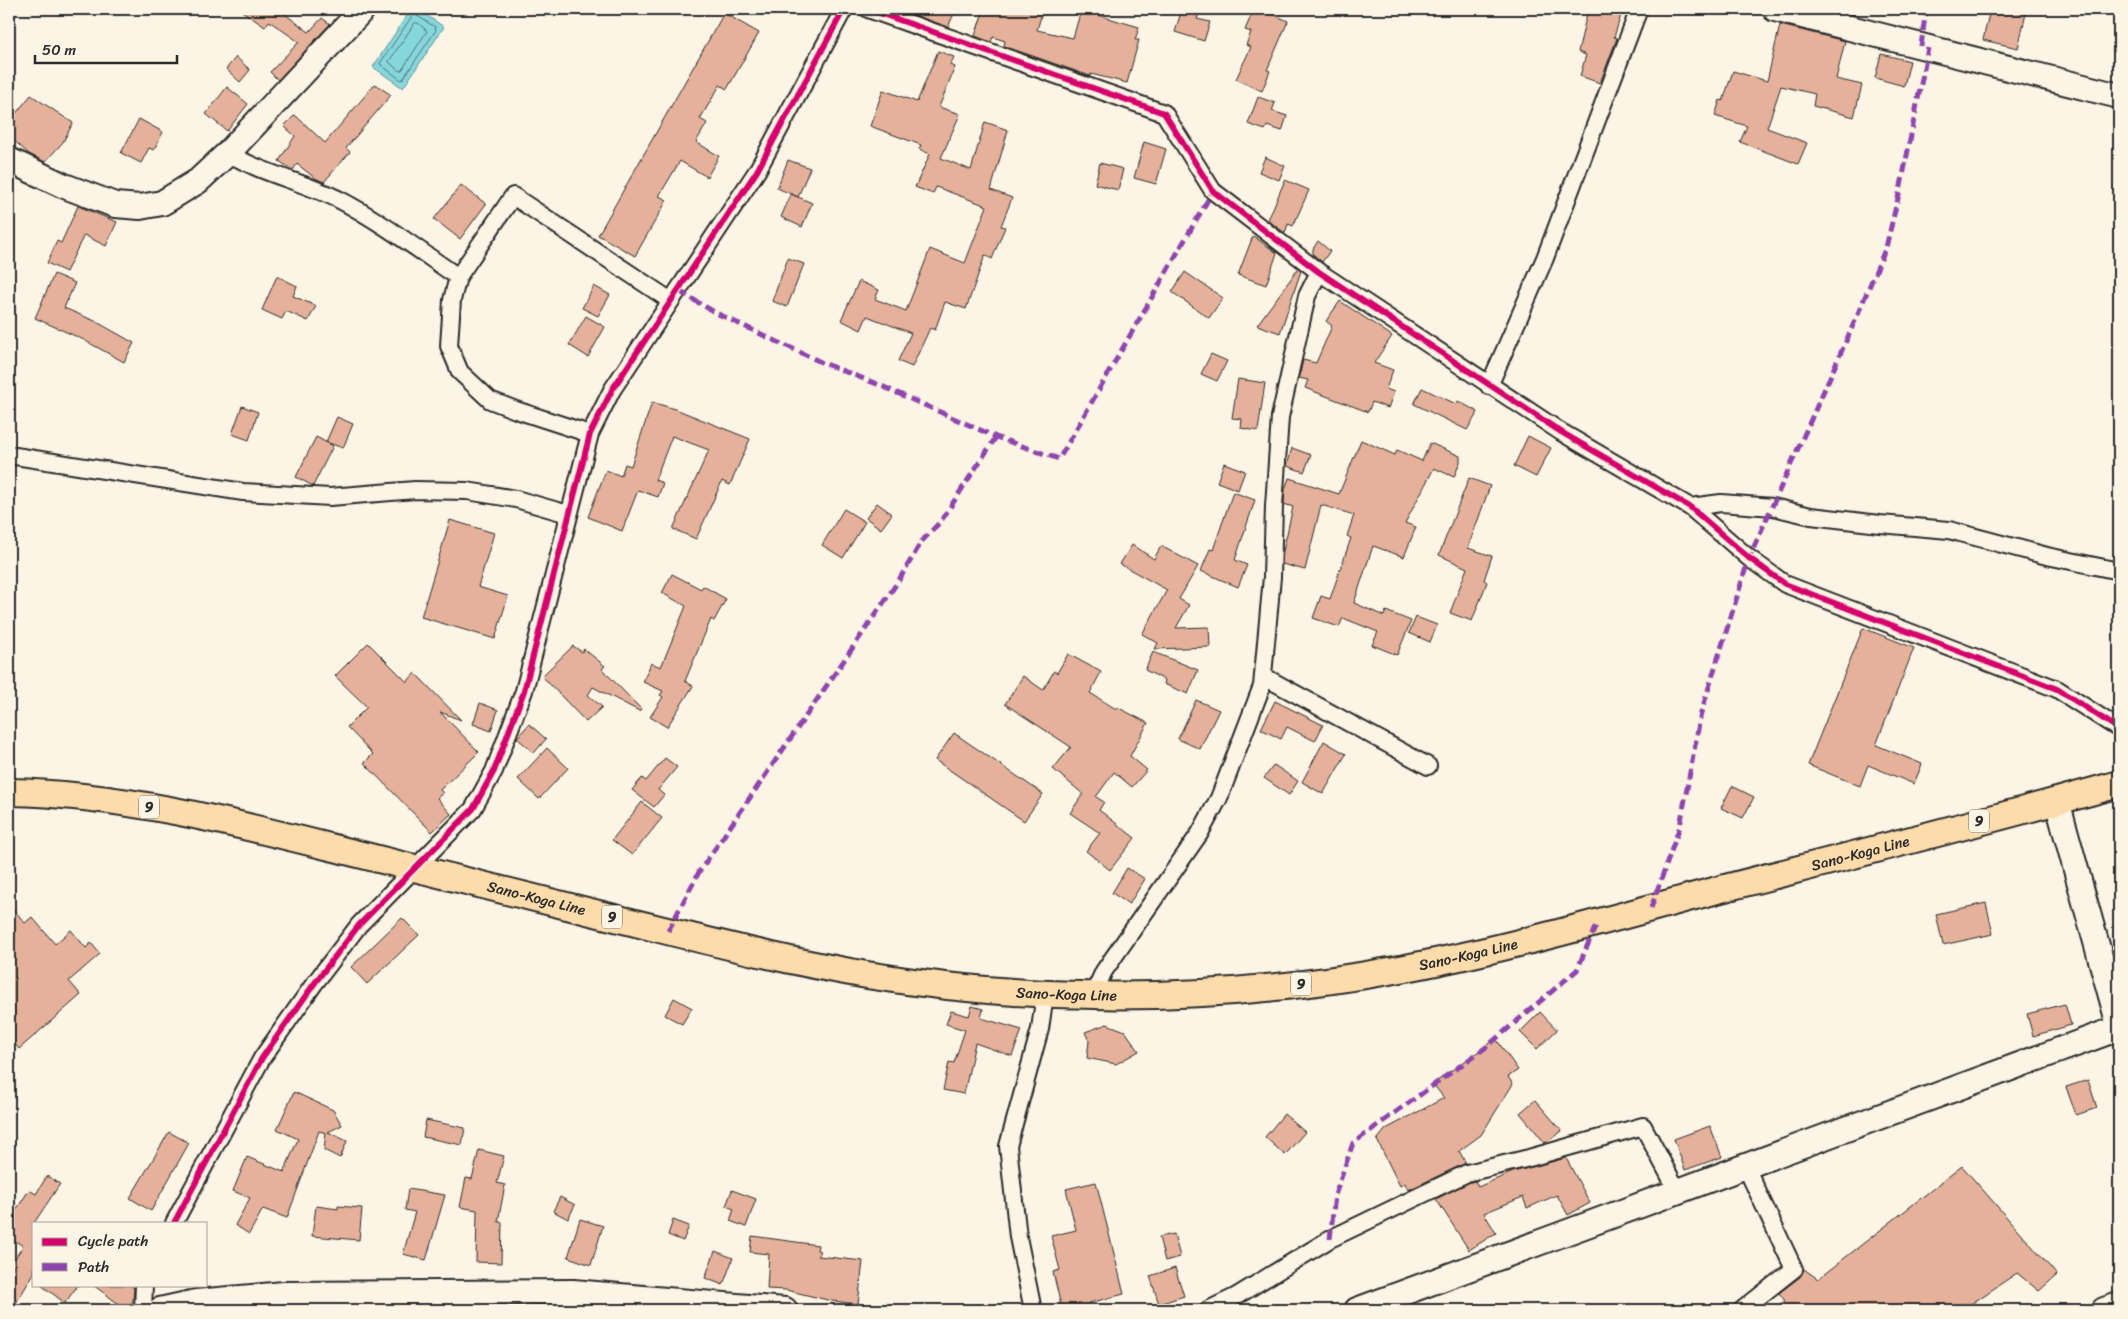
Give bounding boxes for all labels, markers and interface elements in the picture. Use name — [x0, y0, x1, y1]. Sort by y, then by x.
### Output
scale bar — [35, 32, 178, 64]
text: 50 m — [42, 37, 77, 63]
road number: 9 — [139, 796, 159, 819]
road number: 9 — [1969, 809, 1989, 832]
street label: Sano-Koga Line — [1808, 828, 1912, 878]
street label: Sano-Koga Line — [484, 873, 588, 923]
road number: 9 — [602, 906, 622, 929]
street label: Sano-Koga Line — [1416, 931, 1520, 978]
road number: 9 — [1291, 972, 1311, 996]
street label: Sano-Koga Line — [1015, 979, 1117, 1008]
legend — [32, 1222, 208, 1286]
text: Cycle path — [78, 1228, 149, 1254]
text: Path — [78, 1254, 109, 1280]

